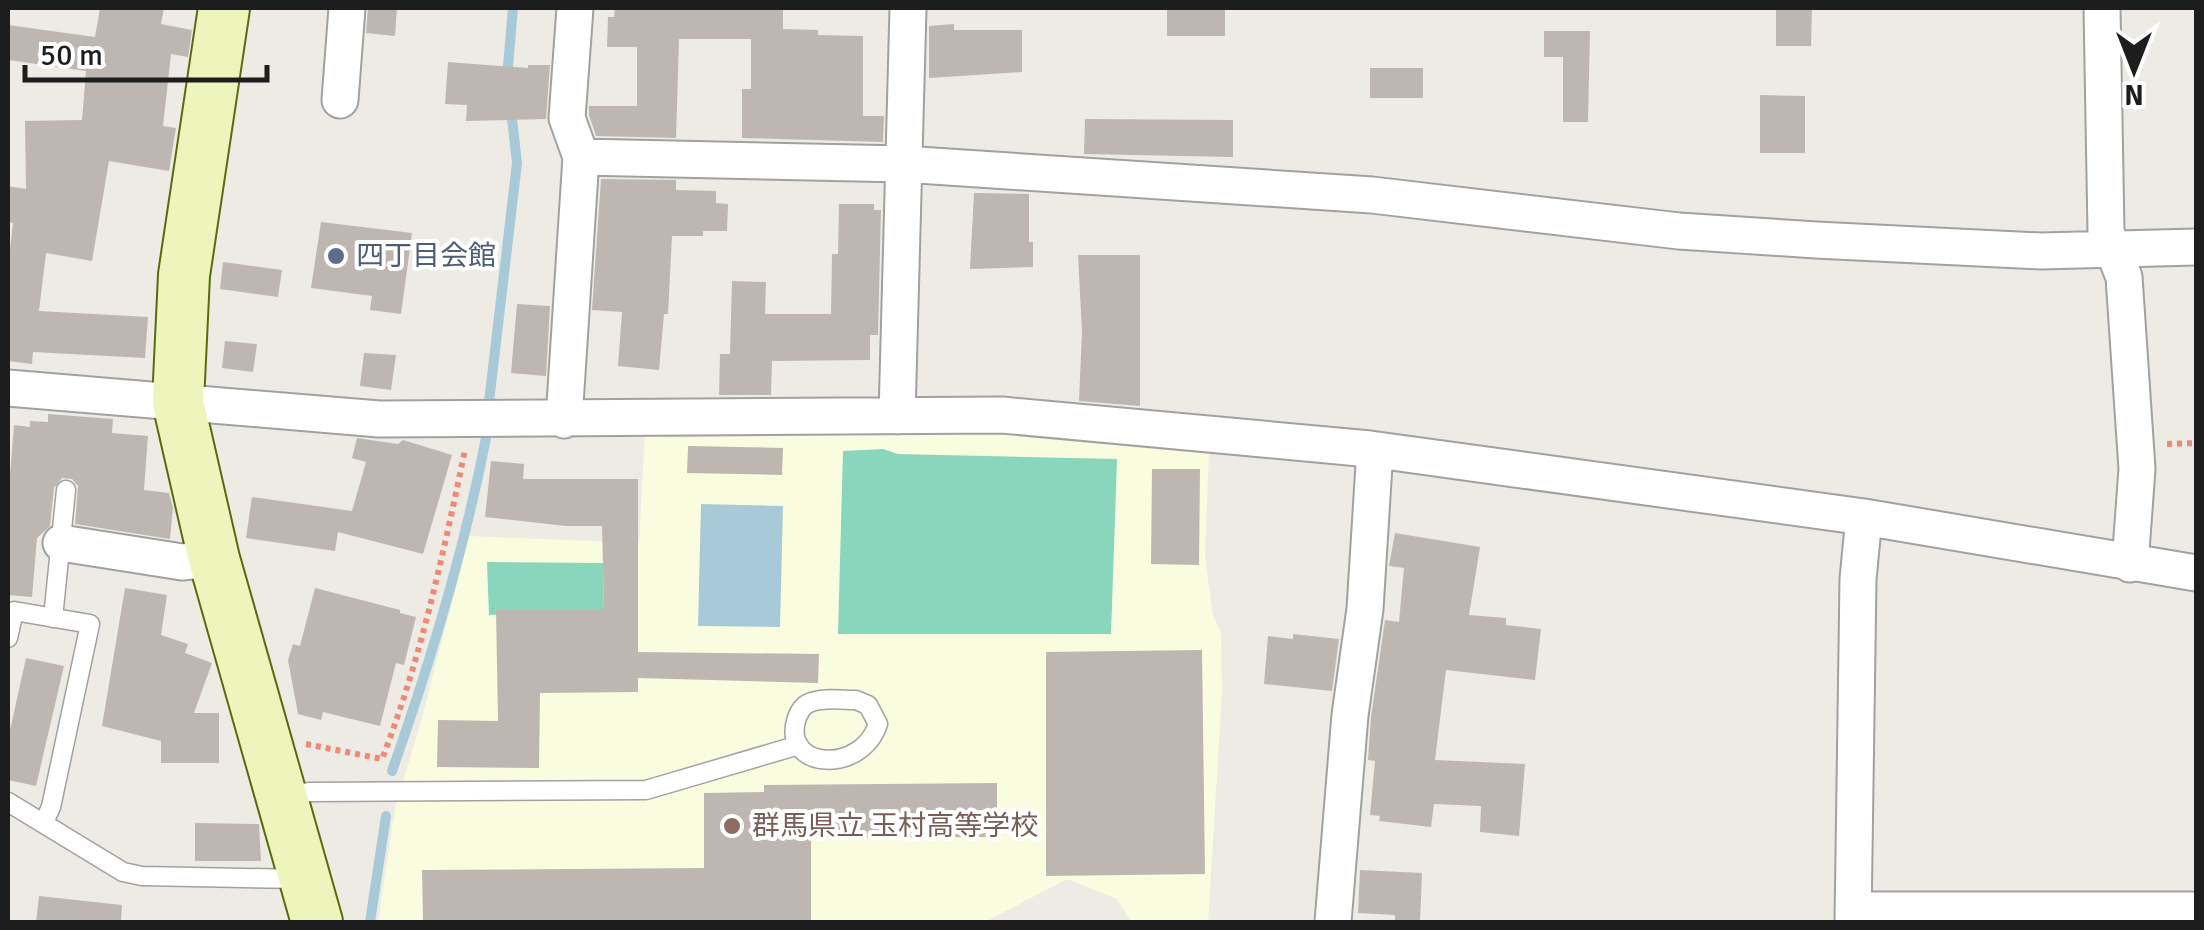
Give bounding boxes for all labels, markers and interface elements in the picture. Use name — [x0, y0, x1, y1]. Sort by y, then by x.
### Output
scale bar — [25, 20, 268, 82]
north arrow — [2084, 20, 2184, 120]
text: 50 m — [40, 37, 103, 74]
text: N — [2124, 77, 2144, 111]
place label: 四丁目会館 — [356, 239, 496, 273]
marker: 四丁目会館 — [325, 245, 347, 267]
place label: 群馬県立 玉村高等学校 — [752, 809, 1038, 843]
marker: 群馬県立 玉村高等学校 — [721, 815, 743, 837]

